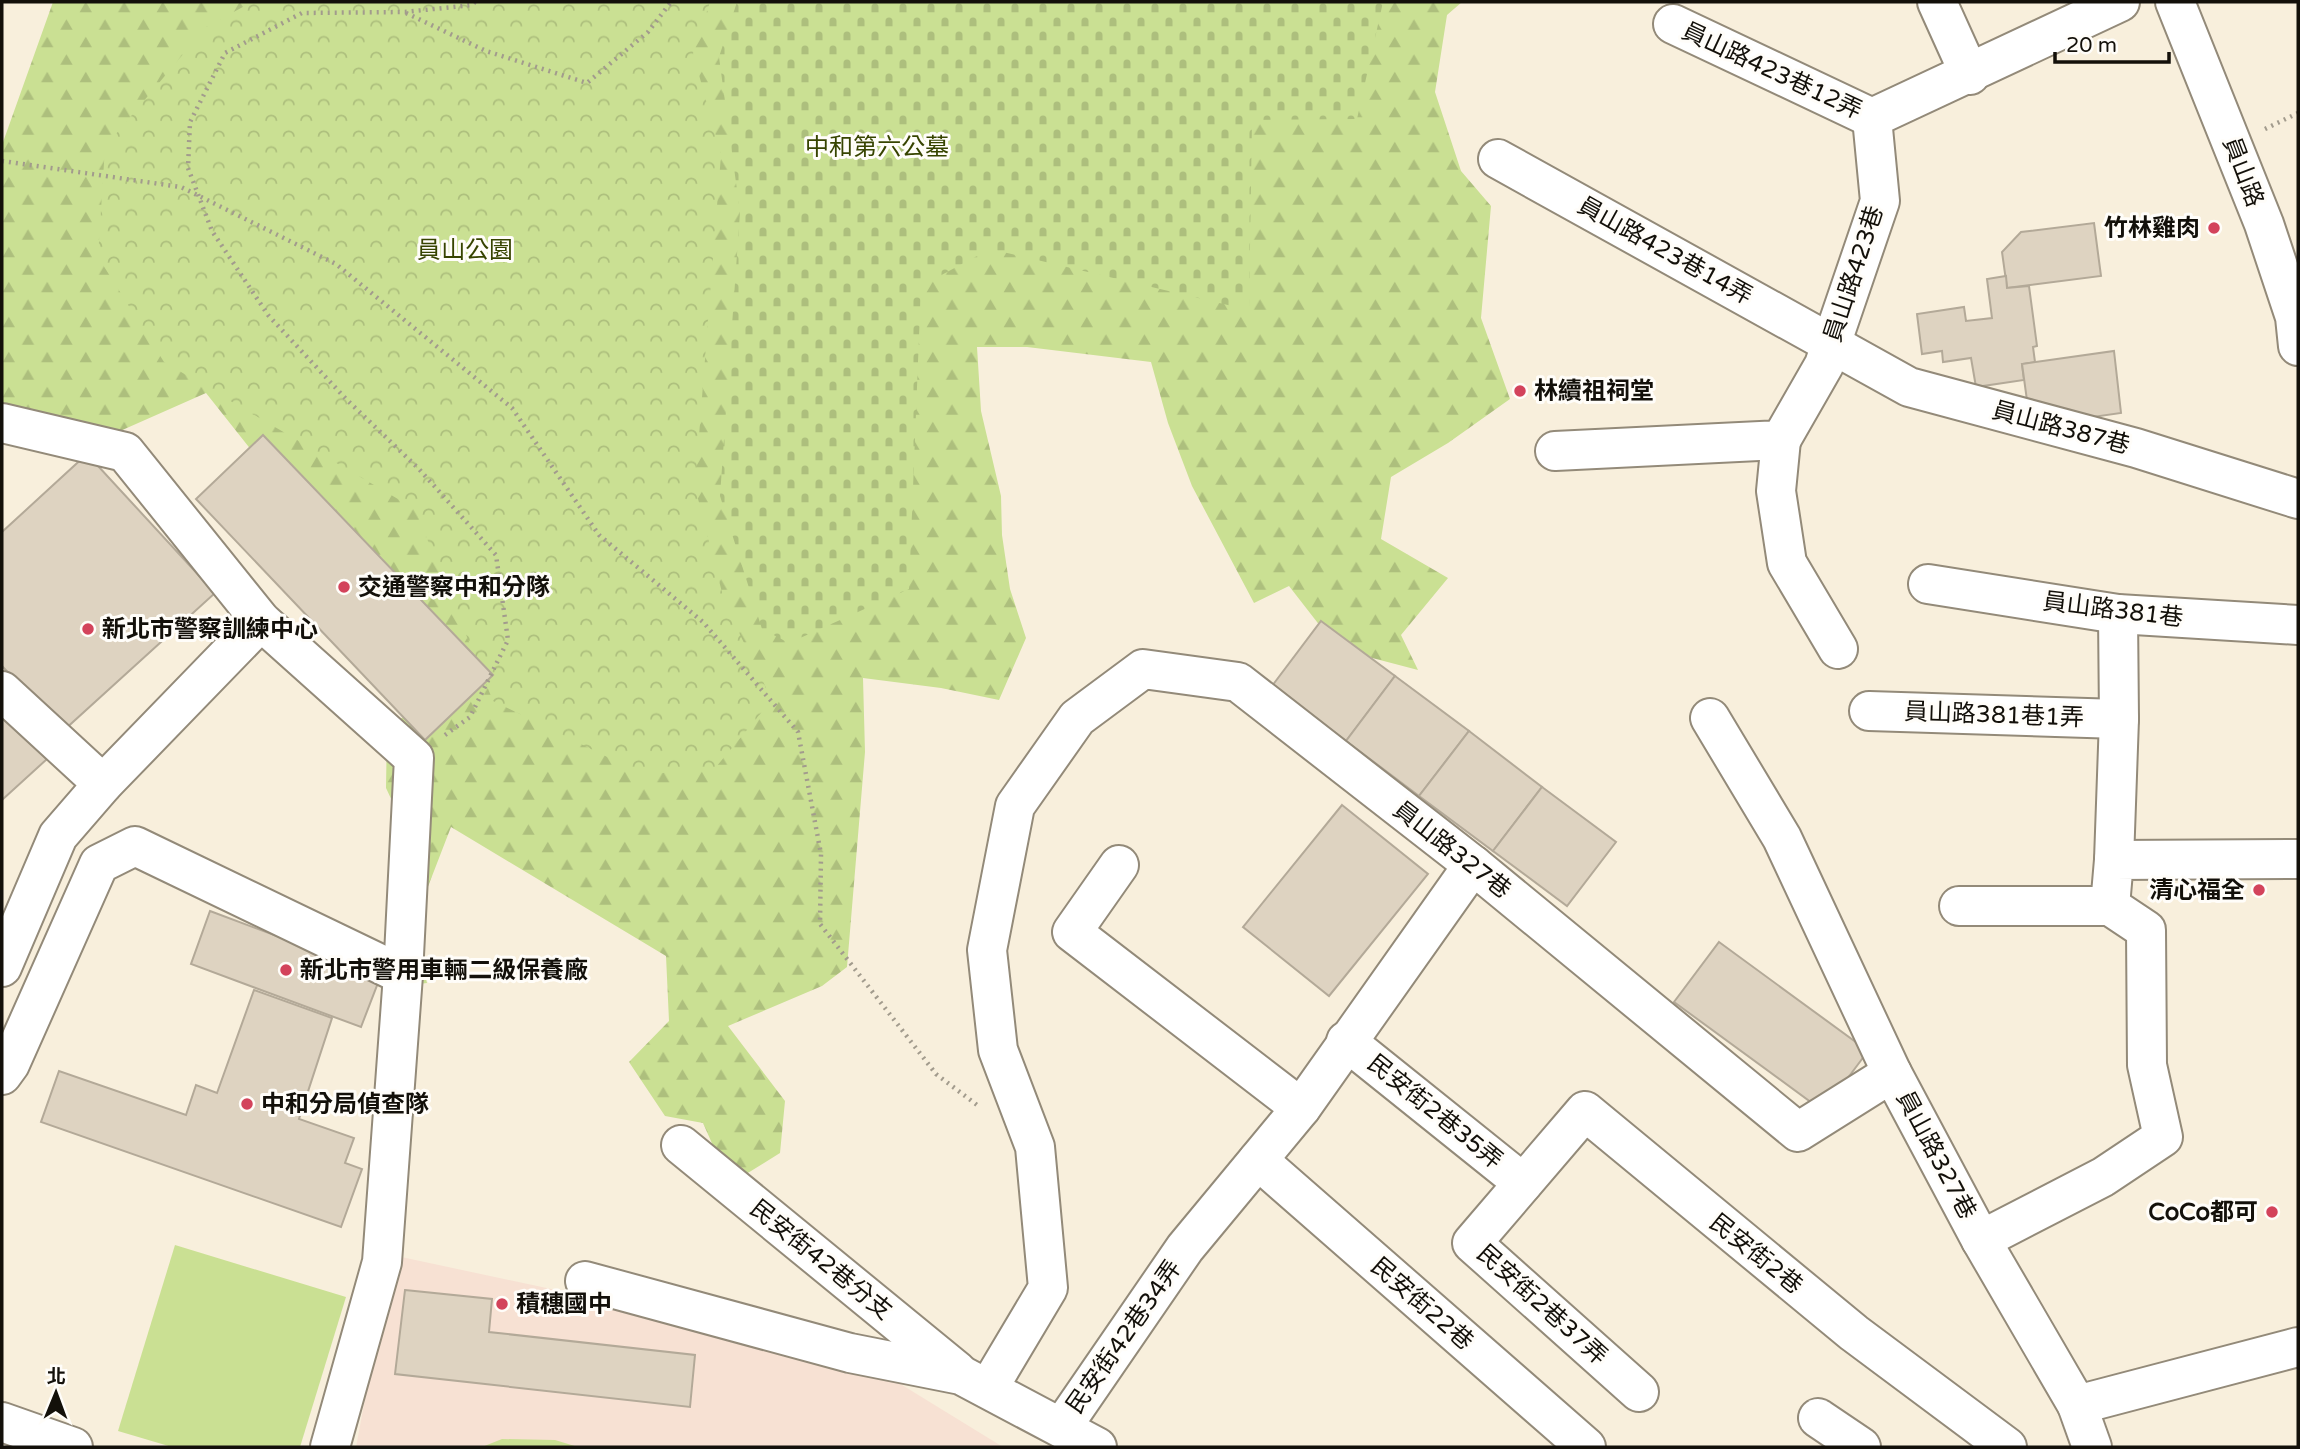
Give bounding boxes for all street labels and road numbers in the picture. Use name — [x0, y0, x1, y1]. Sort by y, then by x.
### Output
street label: 員山路423巷12弄 — [1677, 17, 1867, 125]
street label: 員山路 — [2217, 133, 2269, 211]
street label: 員山路423巷14弄 — [1573, 191, 1757, 311]
street label: 員山路423巷 — [1818, 202, 1890, 346]
street label: 員山路387巷 — [1989, 396, 2133, 460]
street label: 員山路381巷 — [2041, 587, 2185, 633]
street label: 員山路381巷1弄 — [1903, 697, 2085, 733]
street label: 員山路327巷 — [1387, 795, 1517, 905]
street label: 民安街2巷35弄 — [1362, 1049, 1508, 1175]
street label: 員山路327巷 — [1890, 1086, 1982, 1224]
street label: 民安街42巷分支 — [744, 1194, 898, 1326]
street label: 民安街2巷 — [1704, 1208, 1808, 1300]
street label: 民安街2巷37弄 — [1471, 1239, 1613, 1371]
street label: 民安街22巷 — [1365, 1252, 1479, 1356]
street label: 民安街42巷34弄 — [1060, 1255, 1188, 1419]

